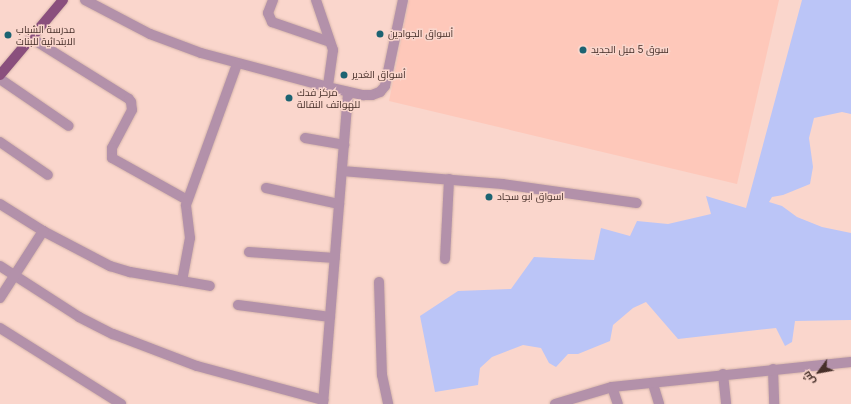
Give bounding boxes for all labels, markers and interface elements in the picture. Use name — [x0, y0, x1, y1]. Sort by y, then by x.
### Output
place label: مدرسة الشباب الابتدائية للبنات — [16, 23, 75, 46]
place label: أسواق الجوادين — [388, 28, 453, 40]
marker: أسواق الجوادين — [375, 29, 385, 39]
marker: مدرسة الشباب الابتدائية للبنات — [3, 30, 13, 40]
place label: سوق 5 ميل الجديد — [591, 44, 669, 56]
marker: سوق 5 ميل الجديد — [578, 45, 588, 55]
place label: أسواق الغدير — [352, 69, 406, 81]
marker: أسواق الغدير — [339, 70, 349, 80]
place label: مركز فدك للهواتف النقالة — [297, 86, 360, 110]
marker: مركز فدك للهواتف النقالة — [284, 93, 294, 103]
place label: اسواق ابو سجاد — [497, 191, 564, 203]
marker: اسواق ابو سجاد — [484, 192, 494, 202]
north arrow — [799, 352, 839, 392]
text: ش — [800, 369, 818, 388]

